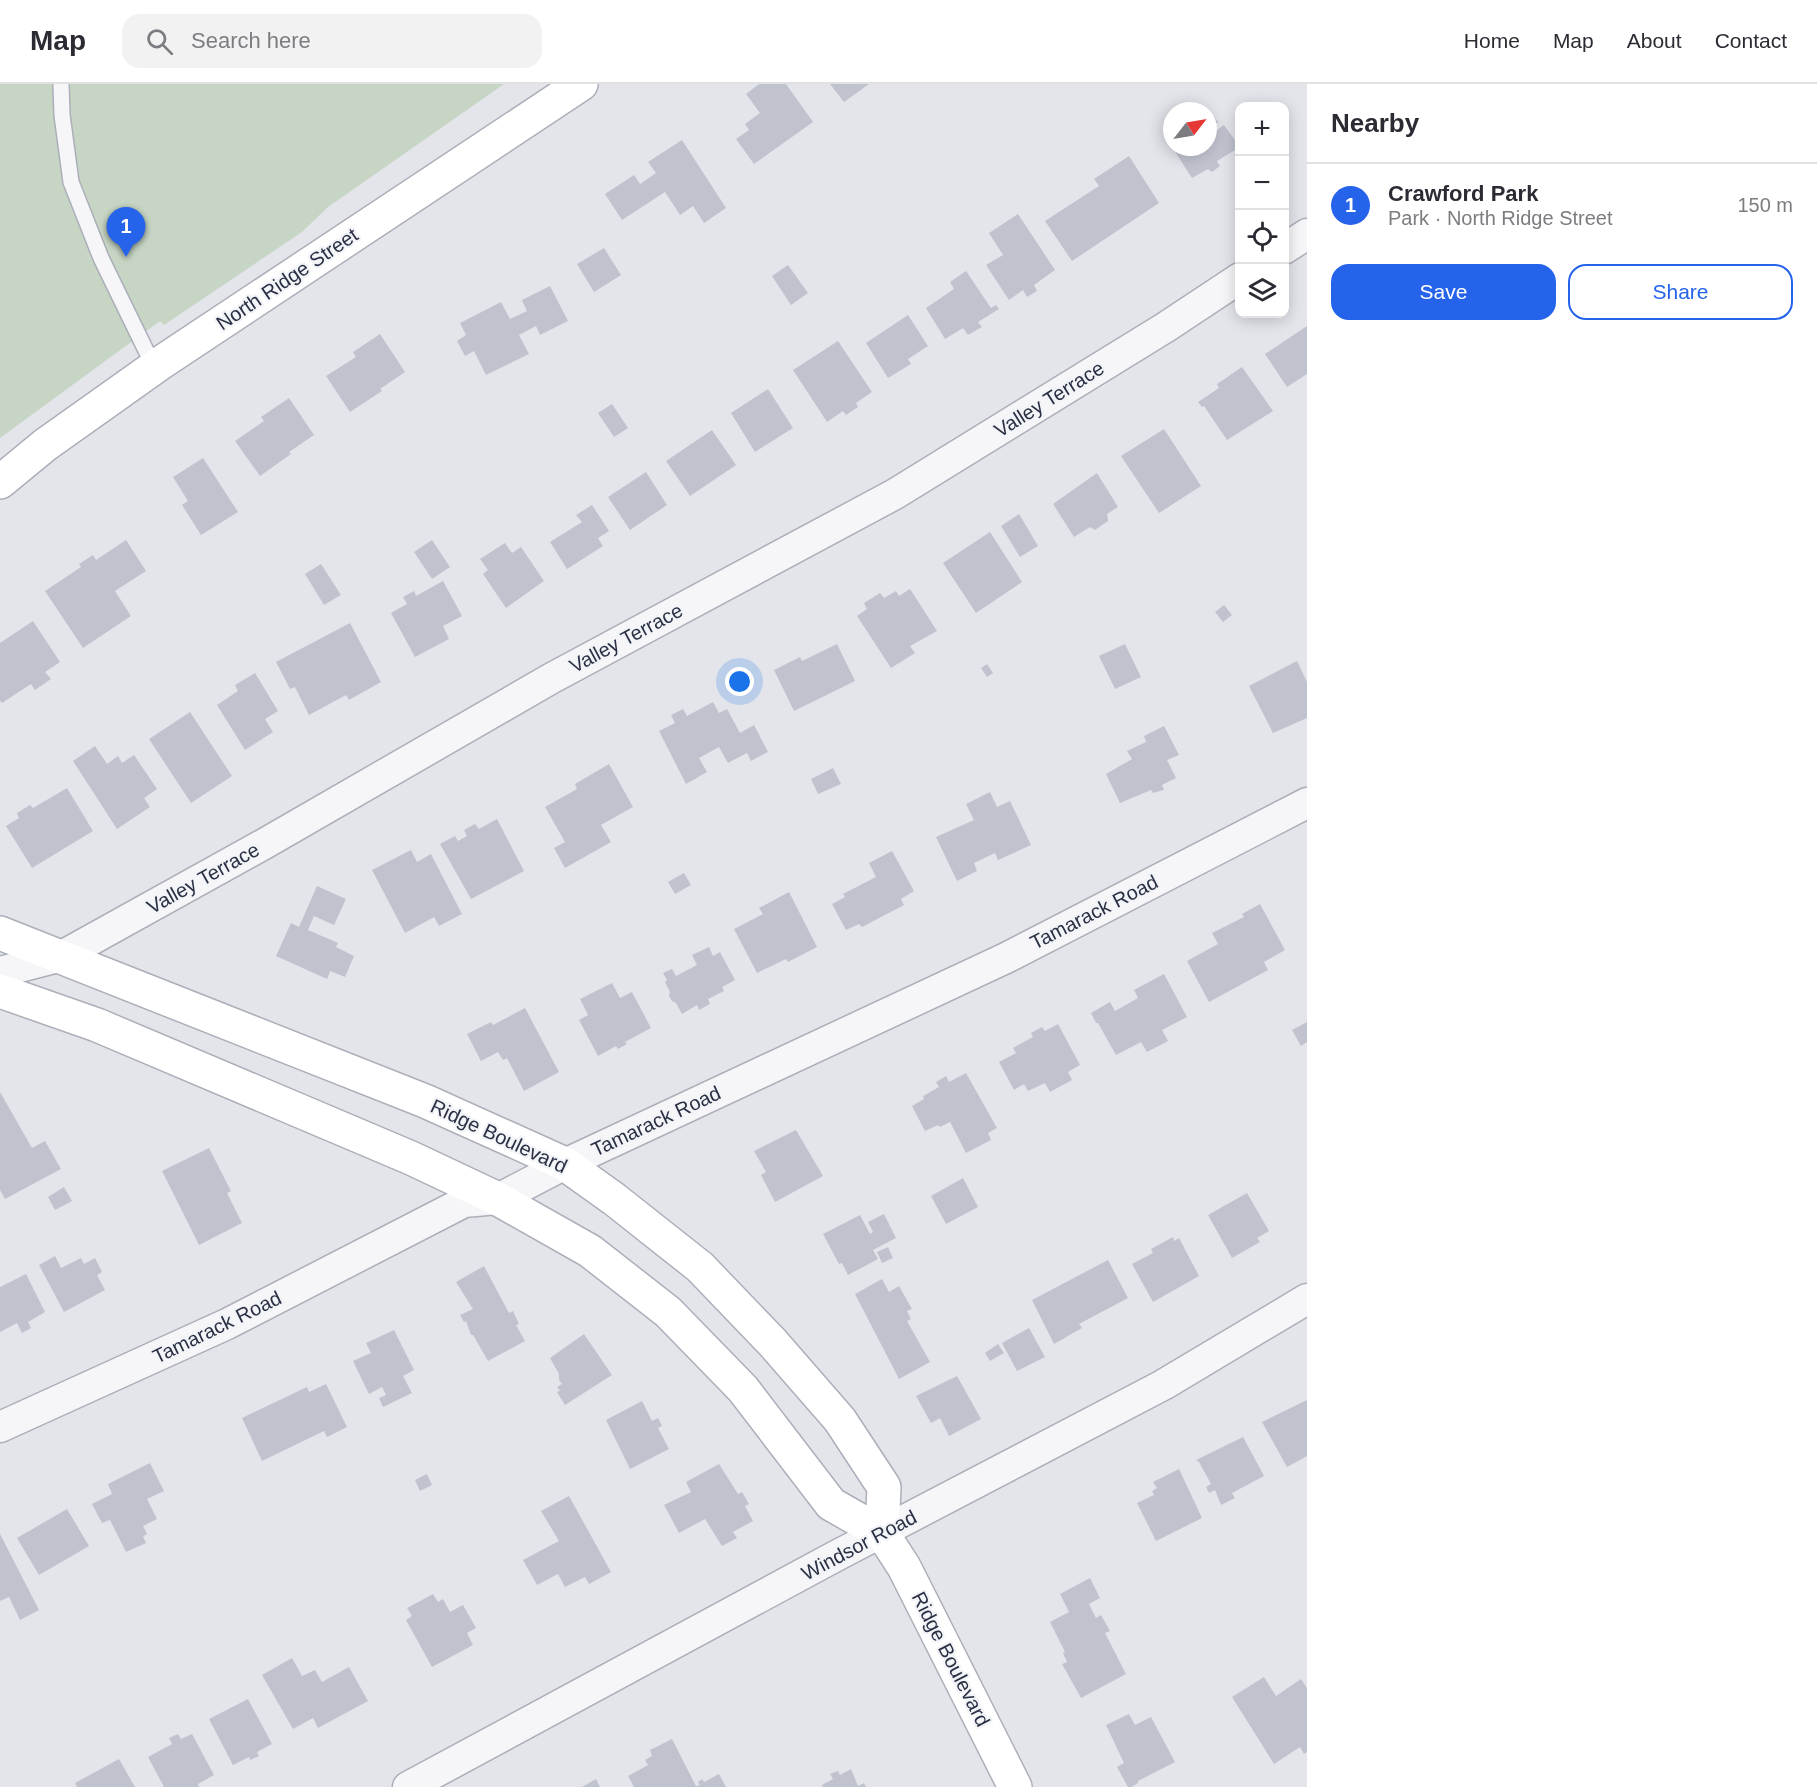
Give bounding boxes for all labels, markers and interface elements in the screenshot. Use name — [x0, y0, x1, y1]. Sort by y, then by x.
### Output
search box — [122, 14, 542, 68]
text: Map — [30, 25, 86, 56]
icon: search — [143, 25, 176, 58]
text: Search here — [191, 28, 311, 53]
text: Home — [1464, 29, 1520, 52]
text: Map — [1553, 29, 1594, 52]
text: About — [1627, 29, 1682, 52]
text: Contact — [1715, 29, 1787, 52]
north arrow — [1163, 102, 1217, 156]
map controls — [1235, 102, 1289, 318]
button: + — [1235, 102, 1289, 156]
text: Nearby — [1331, 108, 1419, 138]
button: − — [1235, 156, 1289, 210]
text: Crawford Park — [1388, 181, 1538, 206]
text: 1 — [1345, 194, 1356, 216]
text: 150 m — [1737, 194, 1793, 216]
text: Park · North Ridge Street — [1388, 207, 1613, 229]
pin: 1 — [106, 208, 146, 257]
button: locate — [1235, 210, 1289, 264]
street label: North Ridge Street — [212, 223, 362, 334]
button: layers — [1235, 264, 1289, 318]
button: Save — [1331, 264, 1556, 320]
button: Share — [1568, 264, 1793, 320]
street label: Valley Terrace — [990, 357, 1108, 441]
street label: Valley Terrace — [566, 599, 686, 677]
your location — [725, 667, 754, 696]
street label: Valley Terrace — [143, 838, 263, 918]
street label: Tamarack Road — [1027, 870, 1161, 954]
street label: Tamarack Road — [588, 1081, 724, 1161]
street label: Ridge Boulevard — [427, 1095, 571, 1177]
street label: Tamarack Road — [149, 1286, 285, 1368]
street label: Windsor Road — [798, 1506, 920, 1584]
street label: Ridge Boulevard — [908, 1588, 994, 1730]

